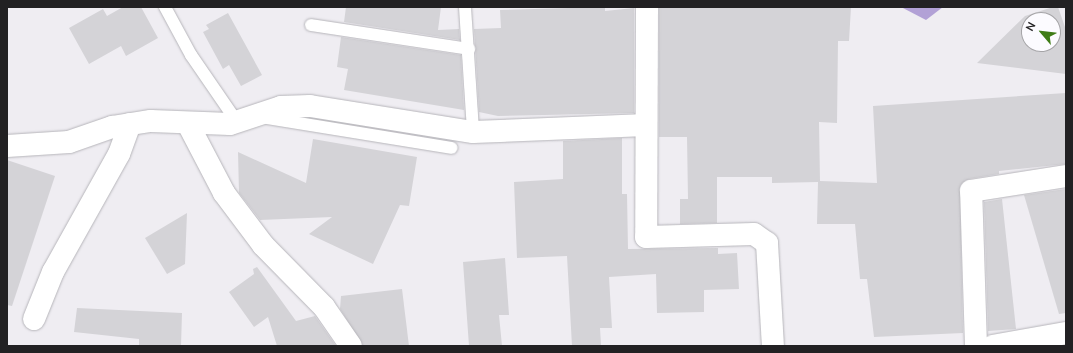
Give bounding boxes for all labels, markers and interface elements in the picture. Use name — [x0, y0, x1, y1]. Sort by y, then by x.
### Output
north arrow — [1021, 12, 1061, 52]
text: N — [1022, 19, 1039, 34]

